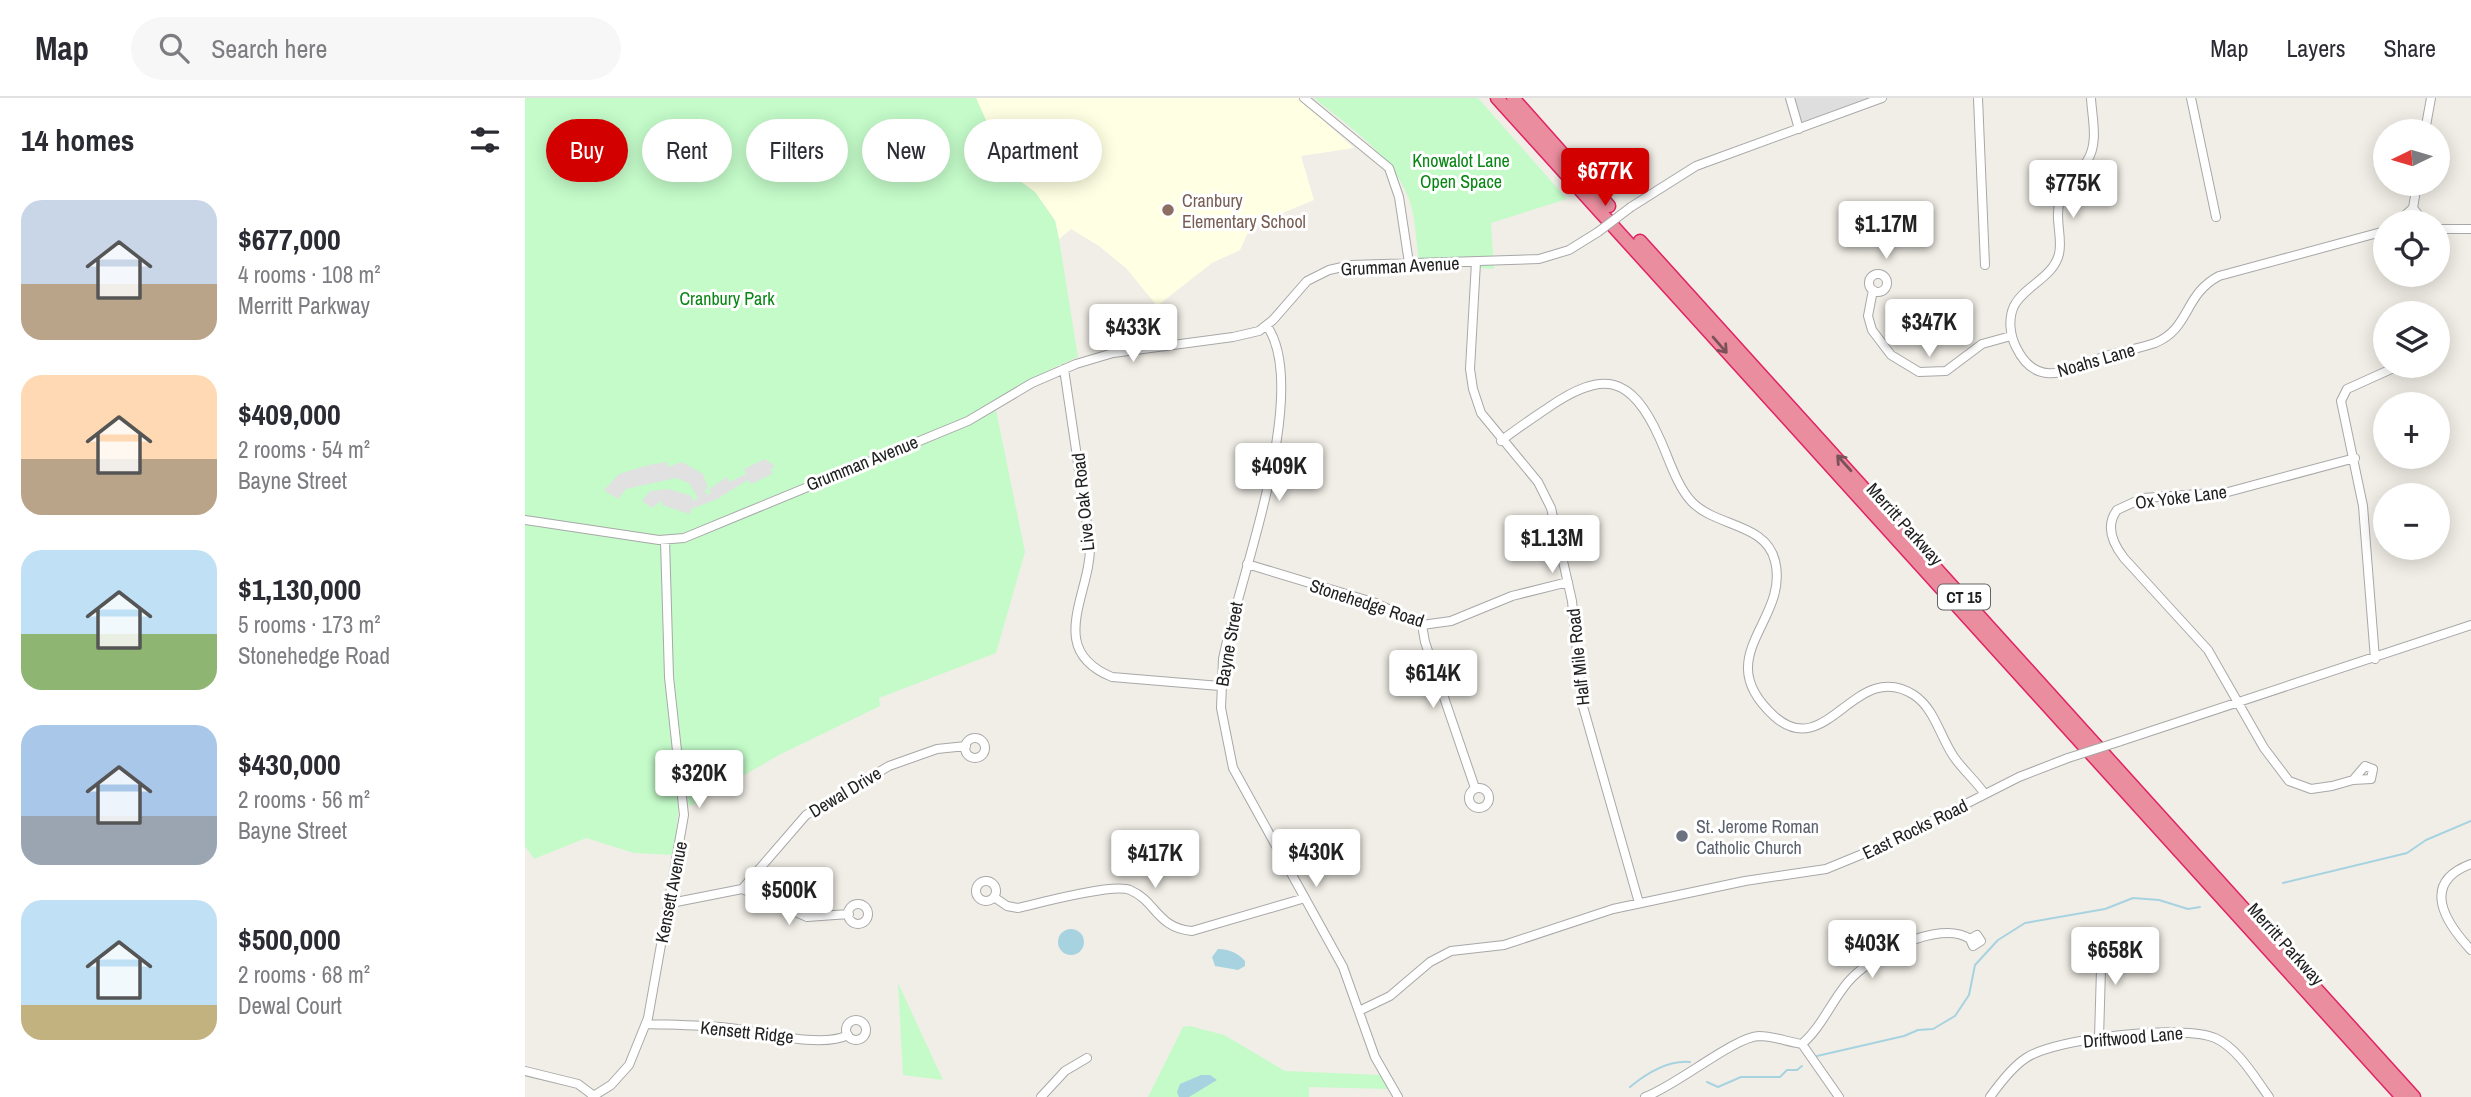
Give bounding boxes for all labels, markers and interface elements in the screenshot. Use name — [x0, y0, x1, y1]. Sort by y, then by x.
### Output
search box — [131, 17, 621, 80]
text: Map — [35, 26, 89, 70]
icon: search — [155, 29, 193, 67]
text: Search here — [211, 31, 327, 66]
text: Map — [2210, 32, 2248, 64]
text: Layers — [2286, 32, 2345, 64]
text: Share — [2383, 32, 2436, 64]
chip: Buy — [546, 119, 628, 182]
chip: Rent — [642, 119, 732, 182]
chip: Filters — [746, 119, 848, 182]
chip: New — [862, 119, 950, 182]
chip: Apartment — [964, 119, 1102, 182]
north arrow — [2373, 119, 2450, 196]
map controls — [2373, 119, 2450, 560]
text: 14 homes — [21, 120, 135, 160]
icon: filters — [466, 121, 504, 159]
park label: Knowalot Lane Open Space — [1412, 148, 1510, 194]
pin: $677K — [1556, 148, 1654, 208]
text: $677K — [1577, 155, 1633, 186]
pin: $775K — [2024, 160, 2122, 220]
text: $775K — [2045, 167, 2101, 198]
place label: Cranbury Elementary School — [1182, 188, 1306, 234]
marker: Cranbury Elementary School — [1160, 202, 1176, 218]
pin: $1.17M — [1829, 202, 1943, 261]
text: $1.17M — [1855, 208, 1917, 239]
button: locate — [2373, 210, 2450, 287]
text: $677,000 — [238, 219, 341, 259]
icon: home — [77, 228, 161, 312]
street label: Grumman Avenue — [1340, 250, 1460, 282]
text: 4 rooms · 108 m² — [238, 259, 381, 290]
park label: Cranbury Park — [679, 286, 775, 311]
text: Merritt Parkway — [238, 290, 370, 321]
pin: $347K — [1880, 300, 1978, 359]
button: layers — [2373, 301, 2450, 378]
pin: $433K — [1084, 304, 1182, 364]
text: $347K — [1901, 306, 1957, 337]
text: $433K — [1105, 311, 1161, 342]
one-way arrow — [1712, 335, 1728, 353]
street label: Noahs Lane — [2054, 337, 2138, 383]
button: + — [2373, 392, 2450, 469]
text: $409,000 — [238, 394, 341, 434]
icon: home — [77, 403, 161, 487]
street label: Grumman Avenue — [802, 429, 922, 497]
text: 2 rooms · 54 m² — [238, 434, 370, 465]
pin: $409K — [1230, 444, 1328, 503]
text: $409K — [1251, 450, 1307, 481]
street label: Live Oak Road — [1065, 452, 1101, 552]
one-way arrow — [1836, 454, 1852, 472]
text: Bayne Street — [238, 465, 347, 496]
street label: Merritt Parkway — [1861, 477, 1949, 571]
street label: Ox Yoke Lane — [2134, 479, 2228, 515]
button: − — [2373, 483, 2450, 560]
pin: $1.13M — [1495, 516, 1609, 575]
text: $1.13M — [1521, 522, 1583, 553]
text: $1,130,000 — [238, 569, 361, 609]
street label: Stonehedge Road — [1307, 573, 1427, 633]
icon: home — [77, 578, 161, 662]
road number: CT 15 — [1938, 584, 1990, 610]
street label: Bayne Street — [1209, 600, 1249, 688]
street label: Half Mile Road — [1560, 607, 1596, 707]
text: 5 rooms · 173 m² — [238, 609, 381, 640]
text: Stonehedge Road — [238, 640, 390, 671]
pin: $614K — [1384, 650, 1482, 710]
text: $614K — [1405, 657, 1461, 688]
text: $430,000 — [238, 744, 341, 784]
pin: $320K — [650, 750, 748, 810]
icon: home — [77, 753, 161, 837]
text: $320K — [671, 757, 727, 788]
street label: Dewal Drive — [804, 761, 886, 823]
text: 2 rooms · 56 m² — [238, 784, 370, 815]
street label: East Rocks Road — [1858, 793, 1972, 865]
place label: St. Jerome Roman Catholic Church — [1696, 814, 1819, 860]
text: Bayne Street — [238, 815, 347, 846]
marker: St. Jerome Roman Catholic Church — [1674, 828, 1690, 844]
pin: $417K — [1106, 830, 1204, 890]
pin: $430K — [1267, 830, 1365, 889]
text: $430K — [1288, 836, 1344, 867]
text: $417K — [1127, 837, 1183, 868]
street label: Kensett Avenue — [649, 839, 693, 945]
pin: $500K — [740, 868, 838, 927]
text: $500K — [761, 874, 817, 905]
street label: Merritt Parkway — [2242, 897, 2330, 991]
text: $500,000 — [238, 919, 341, 959]
pin: $403K — [1823, 920, 1921, 980]
text: $403K — [1844, 927, 1900, 958]
icon: home — [77, 928, 161, 1012]
pin: $658K — [2066, 928, 2164, 987]
text: $658K — [2087, 934, 2143, 965]
text: 2 rooms · 68 m² — [238, 959, 370, 990]
text: Dewal Court — [238, 990, 342, 1021]
street label: Kensett Ridge — [699, 1015, 795, 1049]
street label: Driftwood Lane — [2082, 1020, 2184, 1054]

